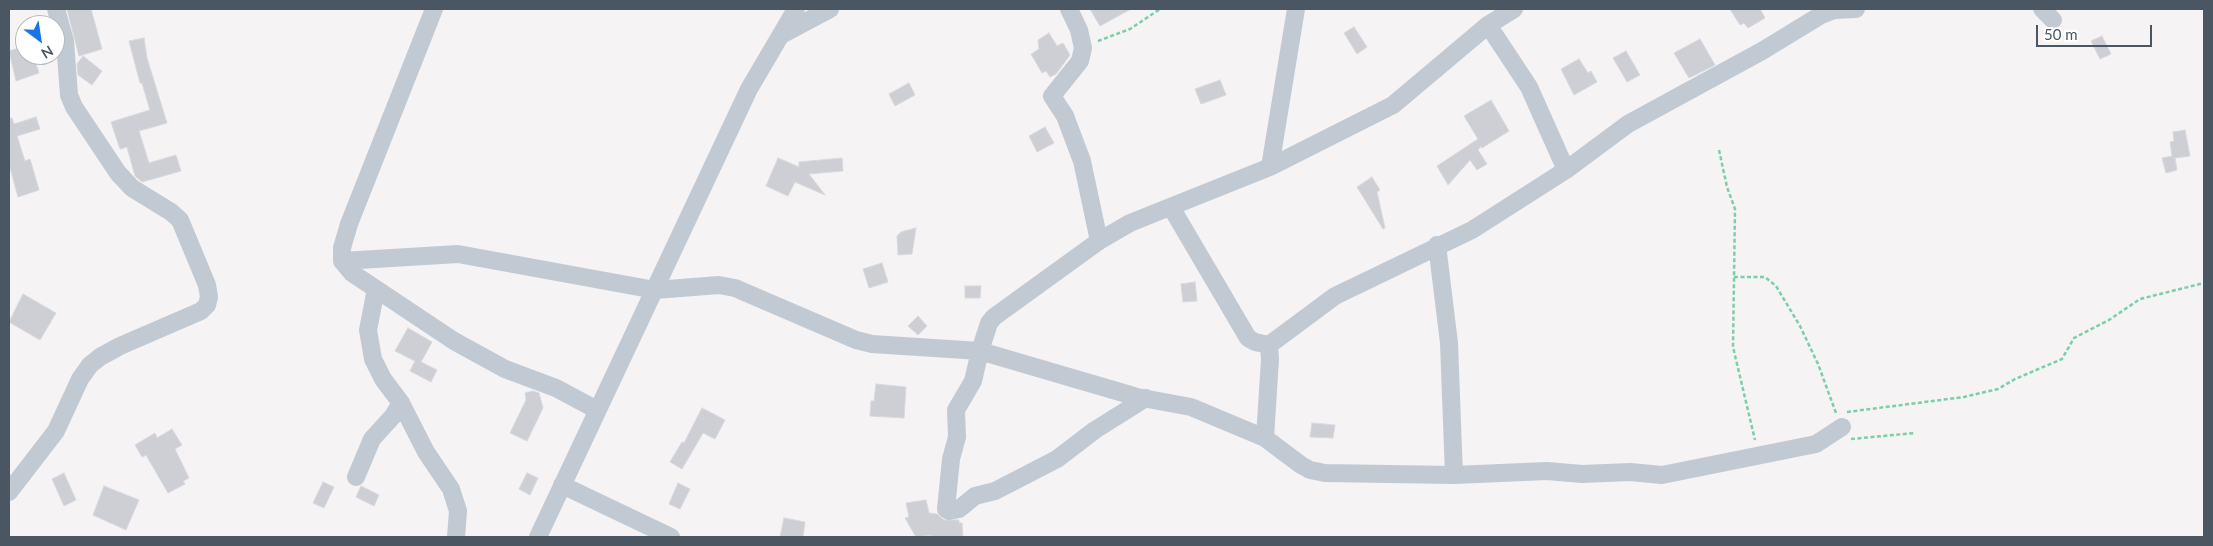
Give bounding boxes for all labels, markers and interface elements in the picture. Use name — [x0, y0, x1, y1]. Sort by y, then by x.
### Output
north arrow — [15, 15, 65, 65]
scale bar — [2038, 15, 2154, 47]
text: 50 m — [2044, 25, 2078, 43]
text: N — [38, 42, 56, 62]

